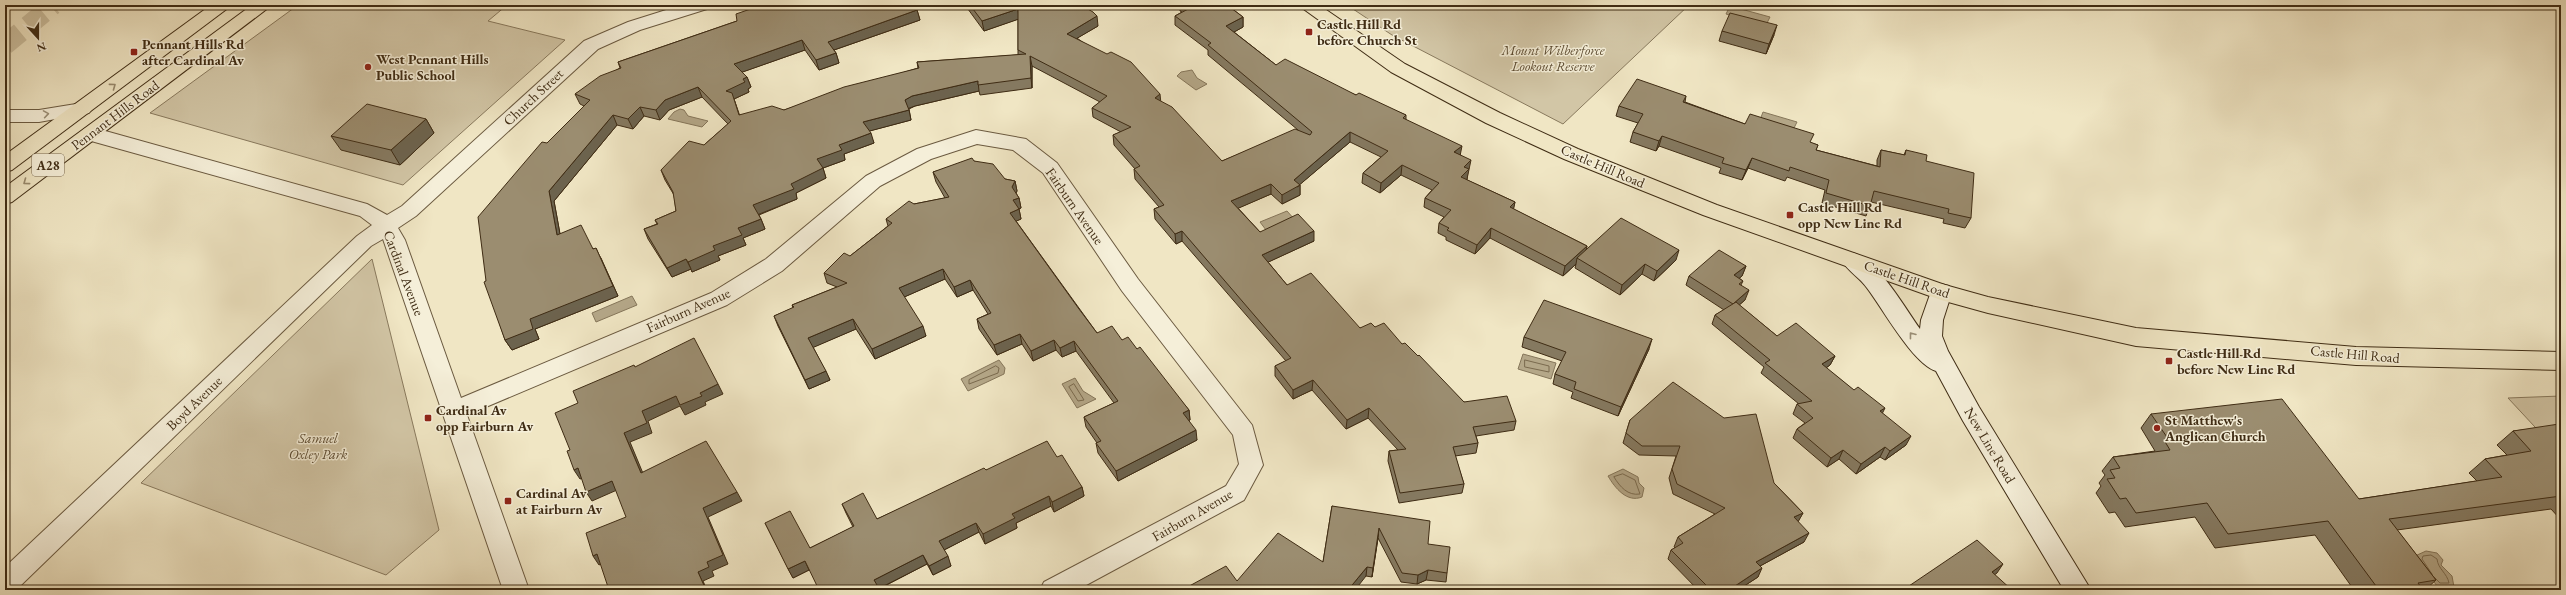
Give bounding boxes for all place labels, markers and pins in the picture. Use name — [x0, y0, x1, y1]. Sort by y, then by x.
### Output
place label: Castle Hill Rd before Church St — [1317, 15, 1418, 49]
marker: Castle Hill Rd before Church St — [1304, 27, 1314, 37]
place label: Pennant Hills Rd after Cardinal Av — [142, 35, 244, 69]
marker: Pennant Hills Rd after Cardinal Av — [129, 47, 139, 57]
place label: West Pennant Hills Public School — [376, 50, 489, 84]
marker: West Pennant Hills Public School — [363, 62, 373, 72]
place label: Castle Hill Rd opp New Line Rd — [1798, 198, 1902, 232]
marker: Castle Hill Rd opp New Line Rd — [1785, 210, 1795, 220]
place label: Castle Hill Rd before New Line Rd — [2177, 344, 2295, 378]
marker: Castle Hill Rd before New Line Rd — [2164, 356, 2174, 366]
place label: Cardinal Av opp Fairburn Av — [436, 401, 534, 435]
place label: St Matthew's Anglican Church — [2164, 411, 2266, 445]
marker: Cardinal Av opp Fairburn Av — [423, 413, 433, 423]
marker: St Matthew's Anglican Church — [2152, 423, 2162, 433]
place label: Cardinal Av at Fairburn Av — [516, 484, 602, 518]
marker: Cardinal Av at Fairburn Av — [503, 496, 513, 506]

